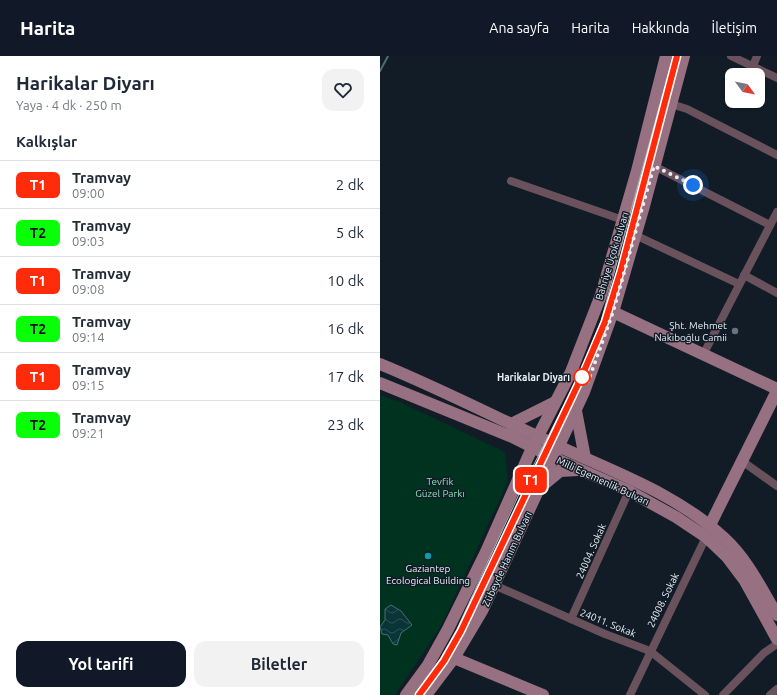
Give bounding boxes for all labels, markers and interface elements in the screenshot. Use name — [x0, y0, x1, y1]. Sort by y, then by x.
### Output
text: Harita — [20, 17, 75, 39]
text: Ana sayfa — [489, 20, 549, 36]
text: Harita — [571, 20, 610, 36]
text: Hakkında — [632, 20, 690, 36]
text: İletişim — [712, 20, 757, 36]
north arrow — [725, 68, 765, 108]
map controls — [725, 68, 765, 108]
button: heart — [322, 69, 364, 111]
text: Harikalar Diyarı — [16, 72, 155, 94]
text: Yaya · 4 dk · 250 m — [16, 98, 122, 112]
text: Kalkışlar — [16, 133, 77, 150]
text: Tramvay — [72, 169, 131, 186]
your location — [683, 175, 703, 195]
text: 2 dk — [336, 176, 364, 193]
text: T1 — [30, 177, 46, 193]
text: 09:00 — [72, 186, 105, 200]
street label: Bahriye Üçok Bulvarı — [593, 211, 631, 301]
text: Tramvay — [72, 217, 131, 234]
text: 5 dk — [336, 224, 364, 241]
text: T2 — [30, 225, 46, 241]
text: 09:03 — [72, 234, 105, 248]
text: Tramvay — [72, 265, 131, 282]
text: 10 dk — [327, 272, 364, 289]
text: T1 — [30, 273, 46, 289]
text: 09:08 — [72, 282, 105, 296]
text: Tramvay — [72, 313, 131, 330]
text: 16 dk — [327, 320, 364, 337]
place label: Şht. Mehmet Nakıboğlu Camii — [654, 320, 727, 343]
text: T2 — [30, 321, 46, 337]
marker: Şht. Mehmet Nakıboğlu Camii — [730, 326, 740, 336]
text: 09:14 — [72, 330, 105, 344]
text: Tramvay — [72, 361, 131, 378]
text: 17 dk — [327, 368, 364, 385]
marker: Harikalar Diyarı — [573, 368, 591, 386]
text: T1 — [30, 369, 46, 385]
place label: Harikalar Diyarı — [497, 372, 570, 383]
text: 09:15 — [72, 378, 105, 392]
text: Tramvay — [72, 409, 131, 426]
text: 23 dk — [327, 416, 364, 433]
text: T2 — [30, 417, 46, 433]
text: 09:21 — [72, 426, 105, 440]
street label: Milli Egemenlik Bulvarı — [555, 455, 651, 507]
line badge: T1 — [513, 467, 549, 493]
text: T1 — [523, 472, 539, 488]
park label: Tevfik Güzel Parkı — [415, 476, 465, 499]
street label: Zübeyde Hanım Bulvarı — [480, 510, 534, 608]
street label: 24004. Sokak — [574, 522, 608, 580]
marker: Gaziantep Ecological Building — [423, 551, 433, 561]
place label: Gaziantep Ecological Building — [386, 563, 470, 586]
street label: 24008. Sokak — [645, 571, 681, 629]
street label: 24011. Sokak — [578, 607, 638, 639]
button: Yol tarifi — [16, 641, 186, 687]
button: Biletler — [194, 641, 364, 687]

